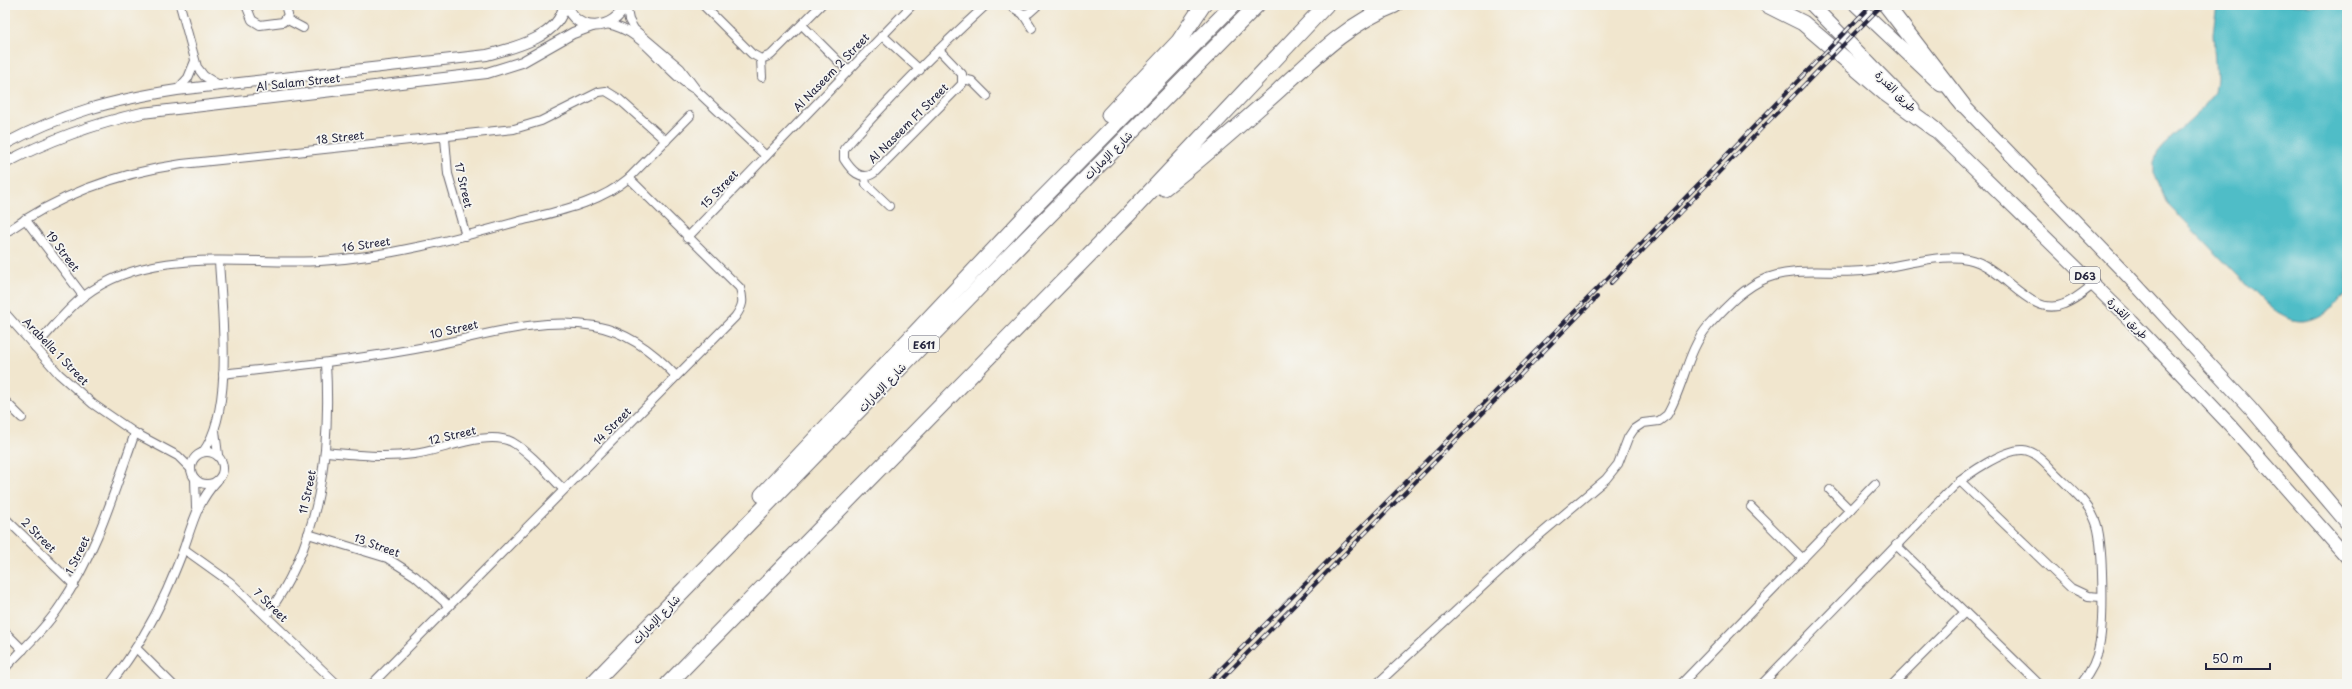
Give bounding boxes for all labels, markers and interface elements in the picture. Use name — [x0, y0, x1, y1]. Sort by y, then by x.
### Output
street label: Al Naseem 2 Street — [789, 29, 873, 115]
street label: طريق القدرة — [1871, 66, 1921, 116]
street label: Al Salam Street — [255, 69, 341, 95]
street label: Al Naseem F1 Street — [864, 79, 952, 167]
street label: 18 Street — [315, 126, 365, 148]
street label: شارع الإمارات — [1080, 127, 1137, 184]
street label: 17 Street — [451, 161, 478, 210]
street label: 15 Street — [696, 165, 742, 212]
street label: 19 Street — [42, 227, 84, 275]
street label: 16 Street — [341, 232, 392, 256]
road number: D63 — [2070, 267, 2100, 283]
street label: طريق القدرة — [2104, 293, 2152, 343]
street label: Arabella 1 Street — [19, 313, 93, 389]
street label: 10 Street — [428, 315, 480, 343]
road number: E611 — [909, 336, 939, 352]
street label: شارع الإمارات — [854, 359, 911, 416]
street label: 14 Street — [589, 403, 635, 449]
street label: 12 Street — [427, 421, 478, 449]
street label: 11 Street — [294, 468, 320, 516]
street label: 2 Street — [18, 514, 61, 557]
street label: 13 Street — [352, 529, 403, 561]
street label: 1 Street — [60, 533, 94, 577]
street label: 7 Street — [250, 584, 292, 626]
street label: شارع الإمارات — [628, 591, 685, 648]
scale bar — [2206, 645, 2270, 671]
text: 50 m — [2212, 649, 2243, 667]

